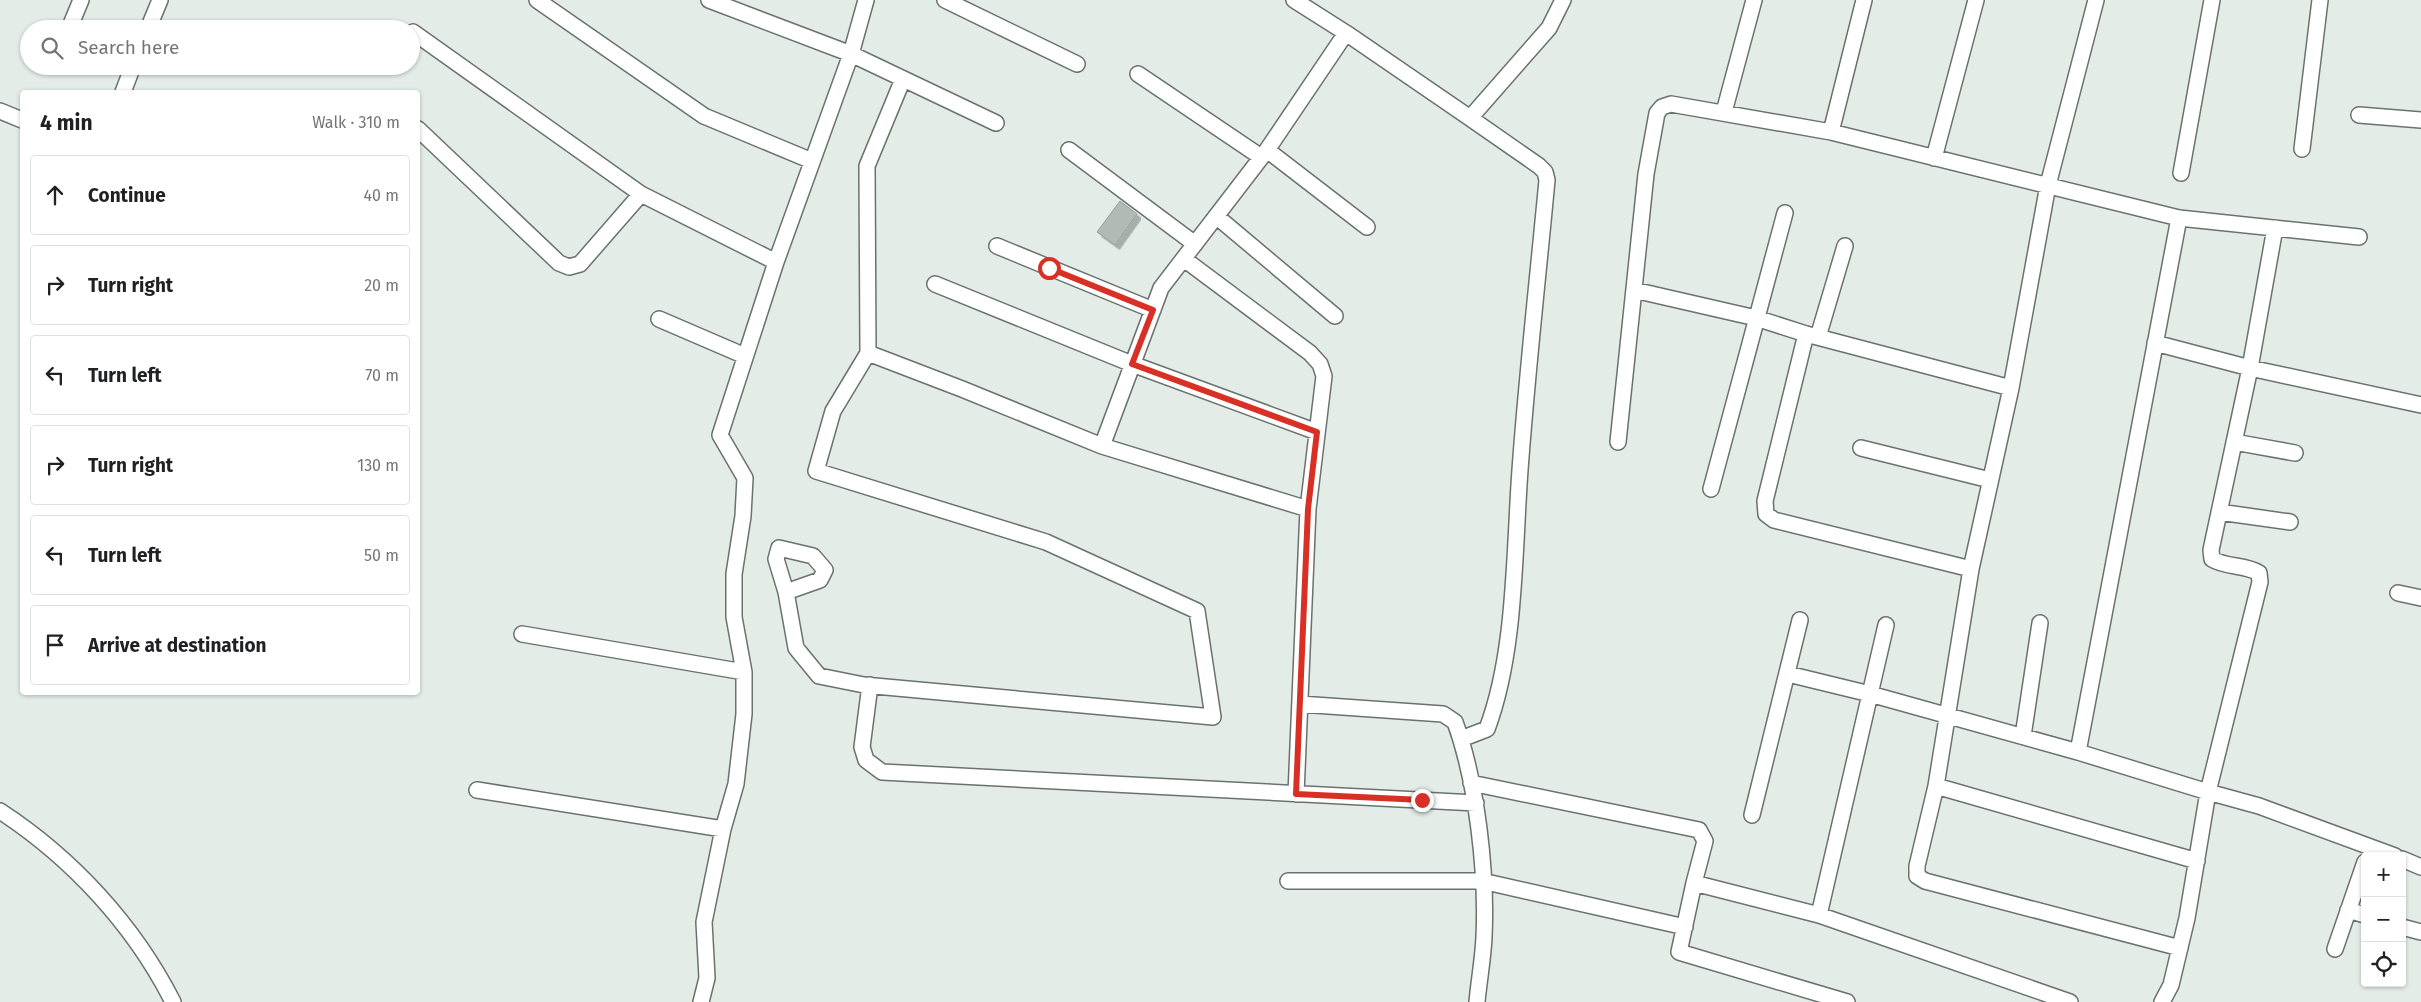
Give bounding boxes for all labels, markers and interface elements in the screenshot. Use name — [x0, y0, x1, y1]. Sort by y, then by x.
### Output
search box — [20, 20, 420, 75]
icon: search — [38, 34, 66, 62]
text: Search here — [78, 36, 179, 59]
text: 4 min — [40, 110, 93, 136]
text: Walk · 310 m — [312, 113, 400, 132]
icon: ahead — [41, 181, 69, 209]
text: Continue — [88, 184, 166, 207]
text: 40 m — [364, 186, 399, 205]
route start — [1038, 257, 1061, 280]
icon: right — [41, 271, 69, 299]
text: Turn right — [88, 274, 173, 297]
text: 20 m — [364, 276, 399, 295]
icon: left — [41, 361, 69, 389]
text: Turn left — [88, 364, 162, 387]
text: 70 m — [365, 366, 399, 385]
icon: right — [41, 451, 69, 479]
text: Turn right — [88, 454, 173, 477]
text: 130 m — [357, 456, 399, 475]
icon: left — [41, 541, 69, 569]
text: Turn left — [88, 544, 162, 567]
text: 50 m — [364, 546, 399, 565]
icon: arrive — [41, 631, 69, 659]
text: Arrive at destination — [88, 634, 267, 657]
route end — [1411, 789, 1434, 812]
map controls — [2361, 852, 2406, 987]
button: + — [2361, 852, 2406, 897]
button: − — [2361, 897, 2406, 942]
button: locate — [2361, 942, 2406, 987]

